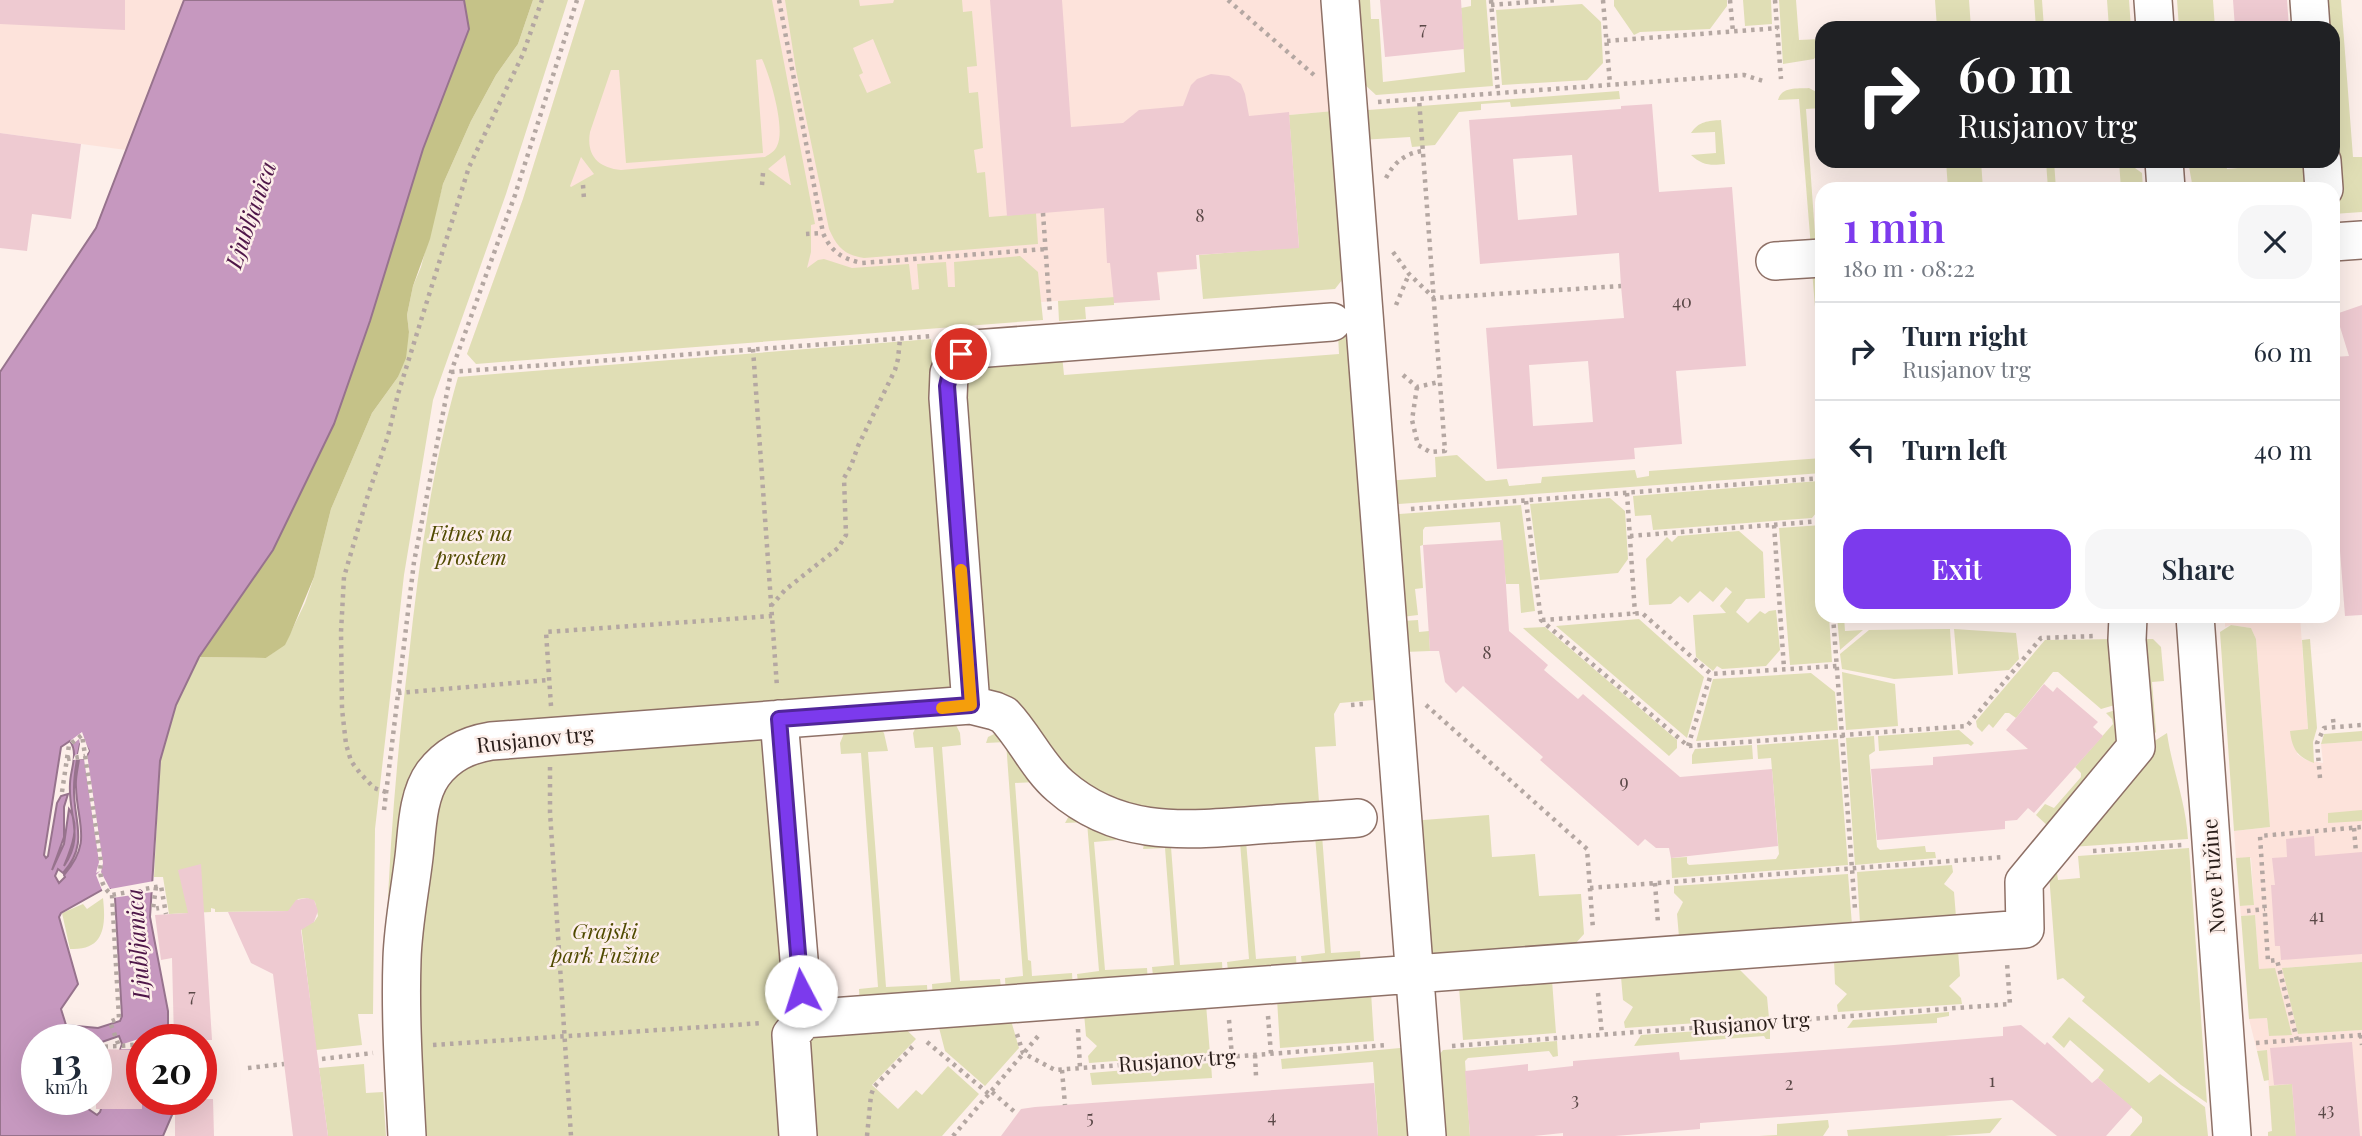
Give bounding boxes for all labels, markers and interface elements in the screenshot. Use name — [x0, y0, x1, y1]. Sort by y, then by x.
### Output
house number: 7 — [1419, 16, 1427, 40]
text: 60 m — [1958, 40, 2073, 105]
icon: right — [1843, 49, 1934, 140]
text: Rusjanov trg — [1958, 103, 2137, 146]
water label: Ljubljanica — [216, 157, 282, 273]
text: 1 min — [1843, 198, 1945, 254]
house number: 8 — [1195, 203, 1205, 227]
button: close — [2238, 205, 2312, 279]
text: 180 m · 08:22 — [1843, 252, 1975, 283]
house number: 40 — [1672, 289, 1692, 313]
text: Turn right — [1902, 318, 2028, 353]
pin — [931, 324, 991, 384]
icon: right — [1843, 332, 1881, 370]
text: 60 m — [2253, 334, 2312, 369]
icon: arrive — [942, 335, 980, 373]
text: Rusjanov trg — [1902, 353, 2031, 384]
icon: left — [1843, 430, 1881, 468]
text: Turn left — [1902, 432, 2007, 467]
text: 40 m — [2254, 432, 2312, 467]
park label: Fitnes na prostem — [429, 518, 512, 570]
button: Exit — [1843, 529, 2071, 609]
button: Share — [2085, 529, 2312, 609]
house number: 8 — [1482, 640, 1492, 664]
street label: Rusjanov trg — [475, 718, 595, 758]
house number: 9 — [1619, 769, 1629, 793]
street label: Nove Fužine — [2194, 818, 2230, 935]
water label: Ljubljanica — [117, 887, 156, 1002]
house number: 41 — [2309, 903, 2325, 927]
park label: Grajski park Fužine — [549, 916, 659, 968]
position arrow — [764, 954, 838, 1028]
house number: 7 — [188, 983, 196, 1007]
street label: Rusjanov trg — [1691, 1004, 1811, 1040]
speed limit sign: 20 — [126, 1024, 217, 1115]
text: 13 — [51, 1037, 82, 1084]
street label: Rusjanov trg — [1117, 1041, 1237, 1077]
house number: 1 — [1989, 1068, 1996, 1092]
house number: 2 — [1785, 1071, 1793, 1095]
text: km/h — [45, 1075, 88, 1099]
house number: 3 — [1571, 1087, 1579, 1111]
house number: 43 — [2318, 1097, 2334, 1121]
house number: 4 — [1268, 1104, 1277, 1128]
house number: 5 — [1086, 1105, 1094, 1129]

